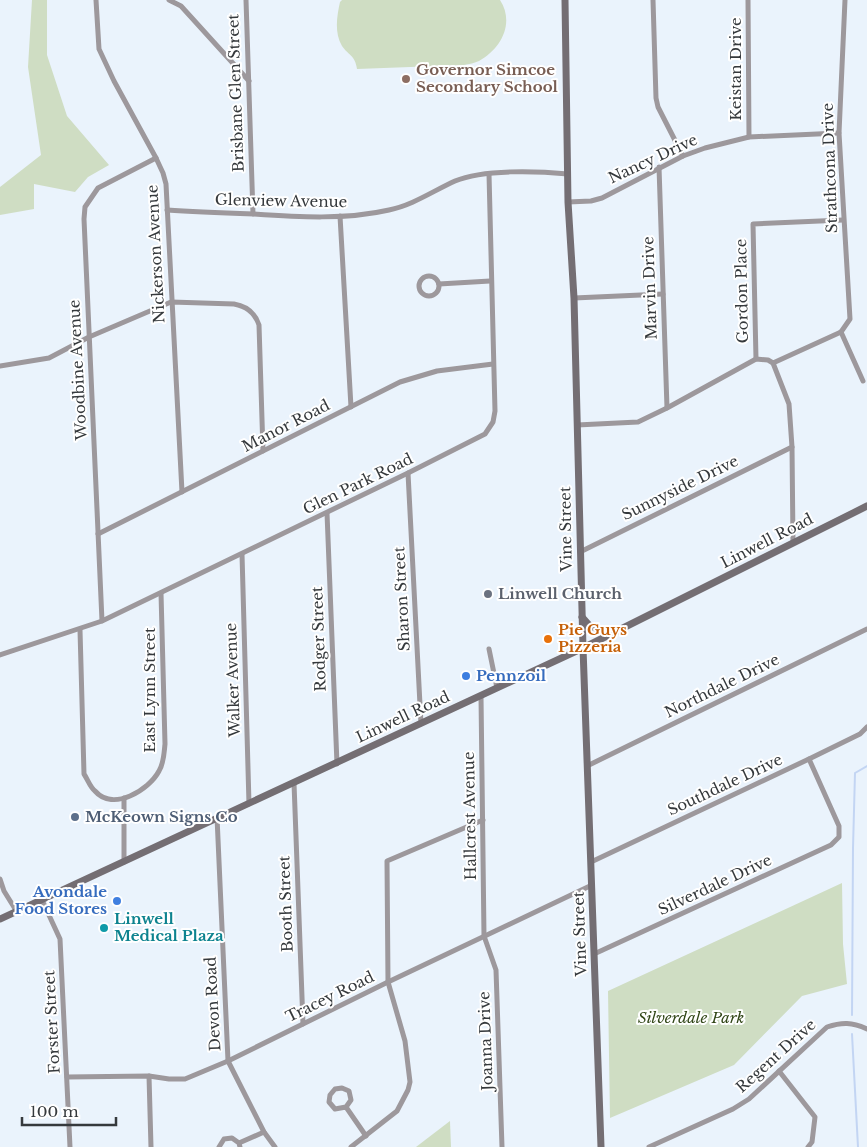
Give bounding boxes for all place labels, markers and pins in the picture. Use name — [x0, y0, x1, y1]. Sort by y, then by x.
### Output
place label: Governor Simcoe Secondary School — [416, 60, 559, 96]
marker: Governor Simcoe Secondary School — [400, 73, 412, 85]
place label: Linwell Church — [498, 584, 622, 603]
marker: Linwell Church — [482, 588, 494, 600]
place label: Pie Guys Pizzeria — [558, 620, 627, 656]
marker: Pie Guys Pizzeria — [542, 633, 554, 645]
place label: Pennzoil — [476, 666, 547, 685]
marker: Pennzoil — [460, 670, 472, 682]
place label: McKeown Signs Co — [85, 807, 238, 826]
marker: McKeown Signs Co — [69, 811, 81, 823]
place label: Avondale Food Stores — [14, 882, 107, 918]
marker: Avondale Food Stores — [111, 895, 123, 907]
place label: Linwell Medical Plaza — [114, 909, 224, 945]
marker: Linwell Medical Plaza — [98, 922, 110, 934]

